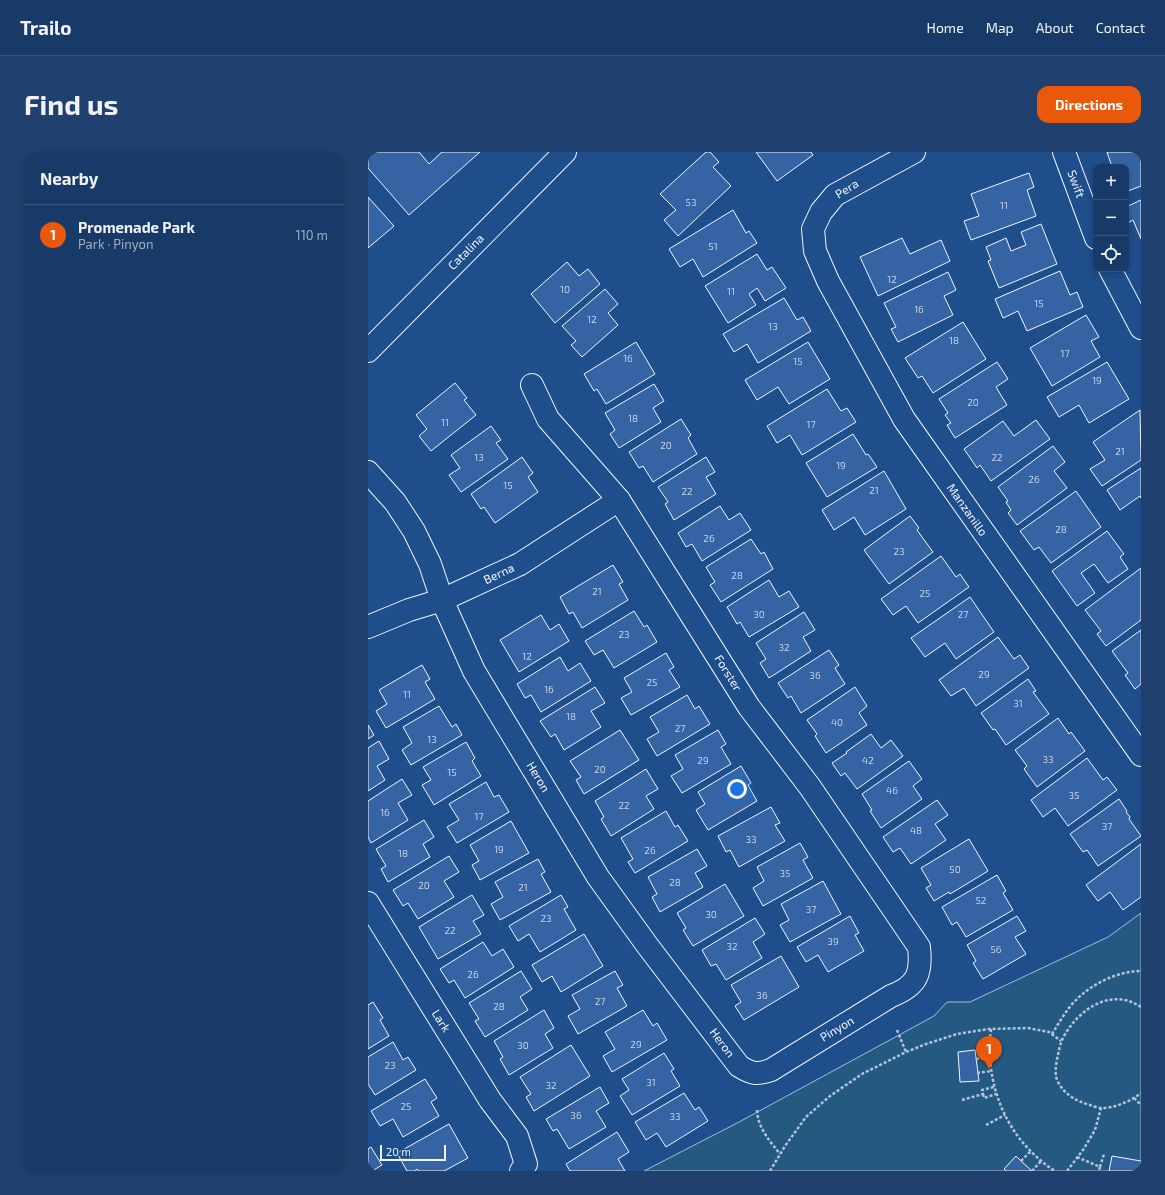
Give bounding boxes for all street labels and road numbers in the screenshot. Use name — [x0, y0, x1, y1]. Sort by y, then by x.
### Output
street label: Swift — [1065, 168, 1089, 200]
street label: Pera — [832, 176, 861, 201]
street label: Catalina — [445, 231, 486, 272]
street label: Manzanillo — [945, 481, 991, 538]
street label: Berna — [481, 560, 516, 586]
street label: Forster — [712, 652, 745, 693]
street label: Heron — [524, 759, 553, 794]
street label: Lark — [430, 1007, 454, 1034]
street label: Pinyon — [817, 1013, 856, 1044]
street label: Heron — [707, 1025, 738, 1060]

